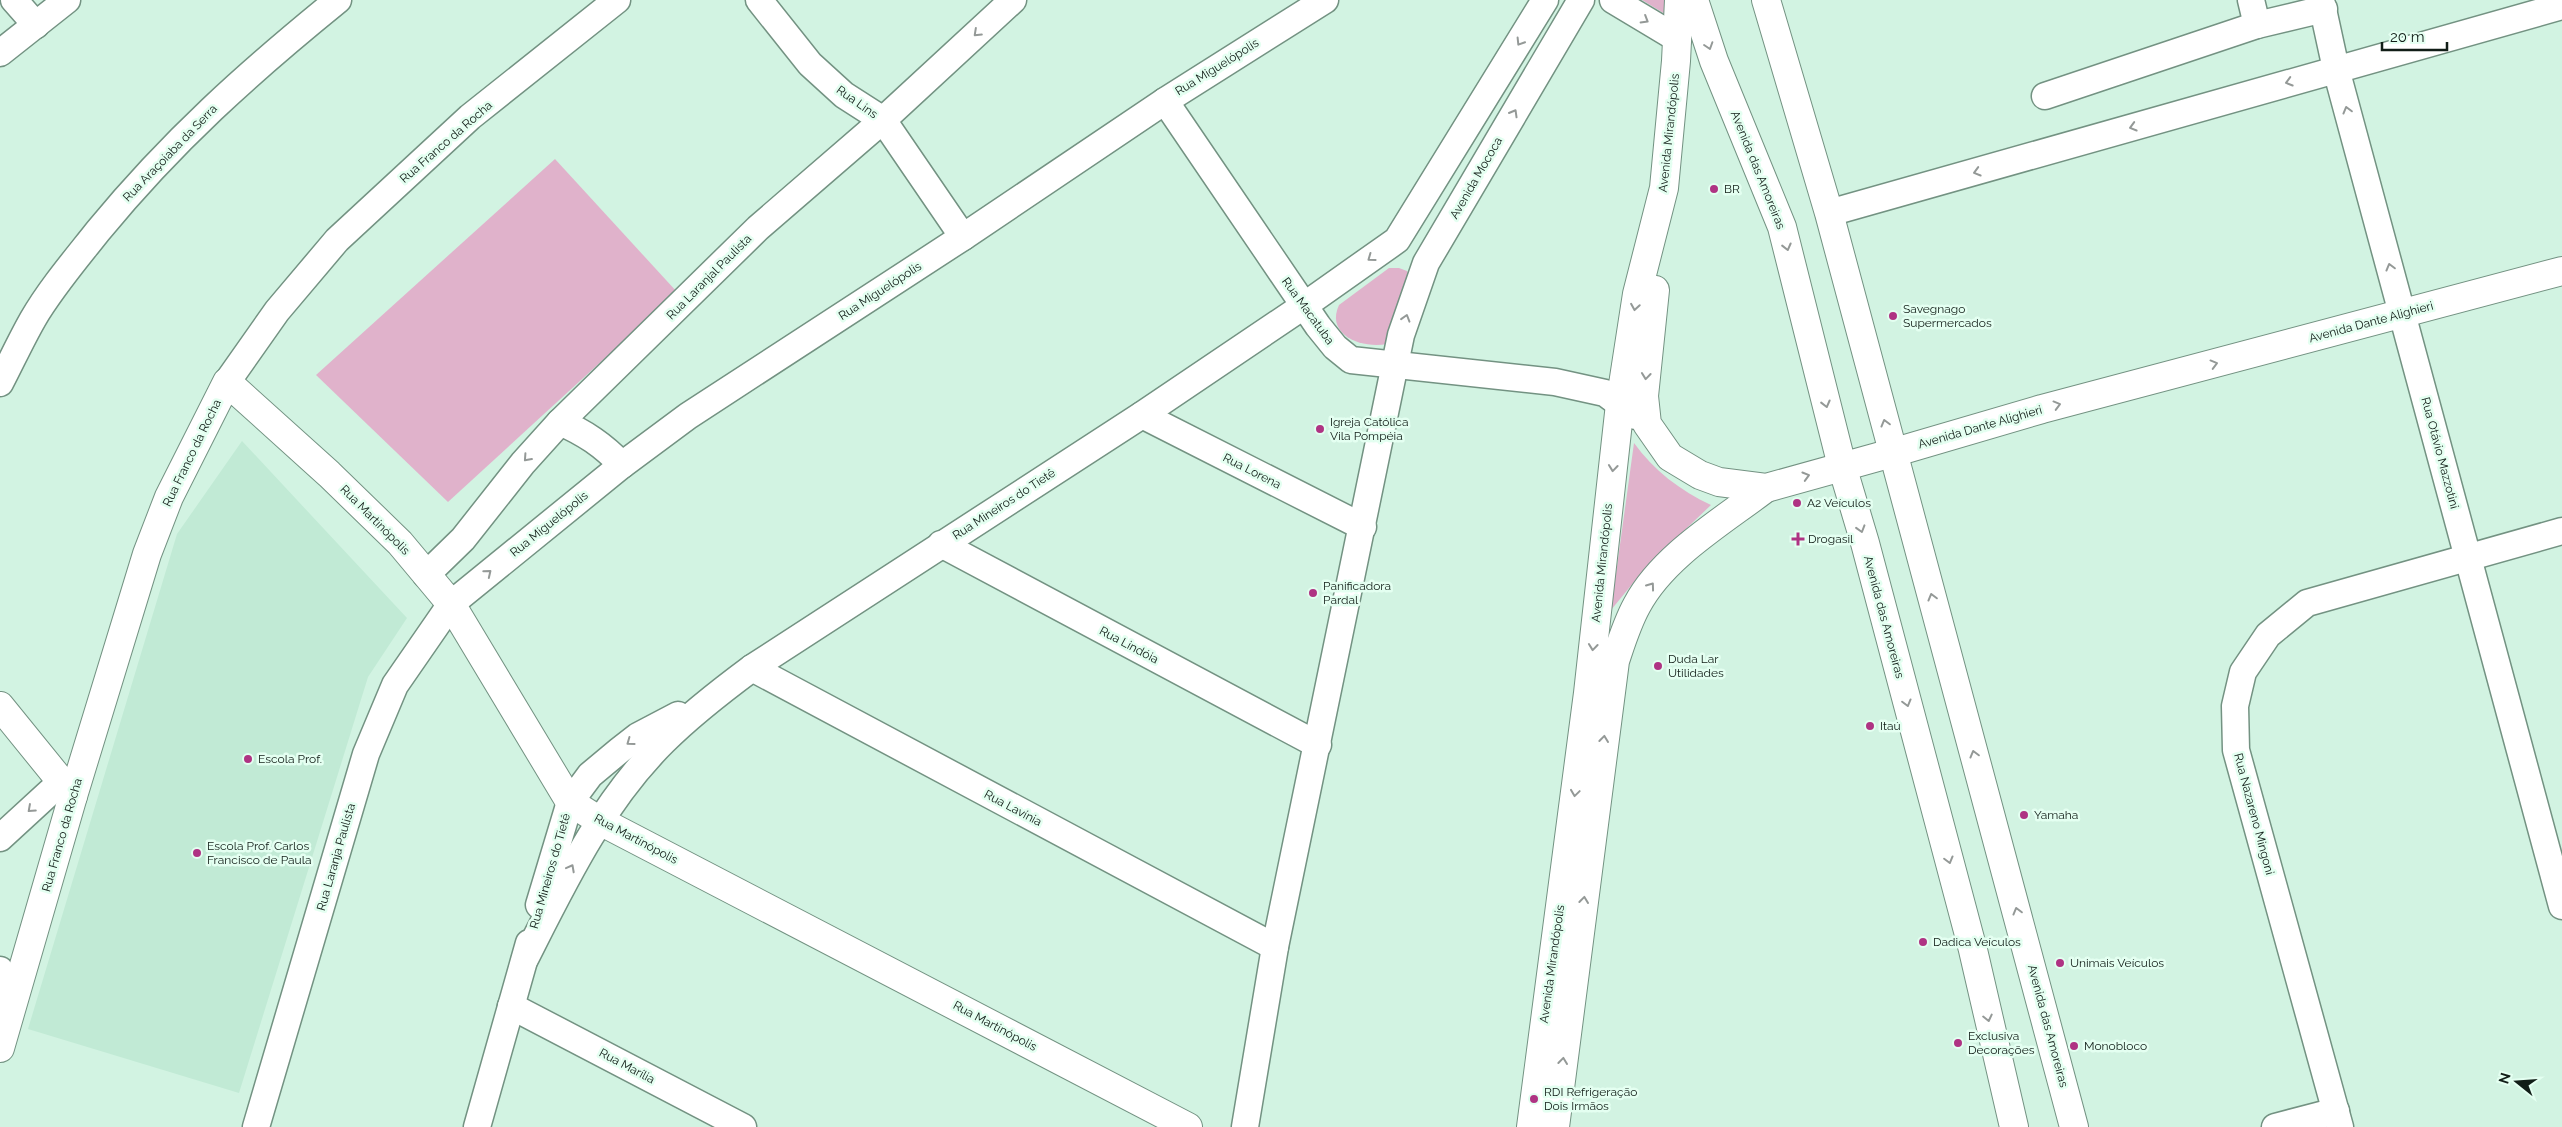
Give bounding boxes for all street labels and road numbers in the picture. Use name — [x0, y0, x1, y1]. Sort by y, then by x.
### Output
street label: Rua Miguelópolis — [1173, 36, 1262, 98]
street label: Avenida Mirandópolis — [1656, 73, 1682, 193]
street label: Rua Lins — [834, 83, 880, 121]
street label: Rua Franco da Rocha — [397, 98, 495, 186]
street label: Rua Araçoiaba da Serra — [120, 102, 220, 204]
street label: Avenida das Amoreiras — [1728, 109, 1788, 231]
street label: Avenida Mococa — [1447, 135, 1505, 221]
street label: Rua Laranjal Paulista — [664, 232, 754, 322]
street label: Rua Miguelópolis — [836, 259, 924, 323]
street label: Rua Macatuba — [1279, 275, 1337, 347]
street label: Avenida Dante Alighieri — [2307, 299, 2435, 345]
street label: Rua Otávio Mazzotini — [2418, 396, 2462, 510]
street label: Rua Franco da Rocha — [160, 397, 224, 509]
street label: Avenida Dante Alighieri — [1916, 403, 2044, 451]
street label: Rua Lorena — [1221, 450, 1283, 492]
street label: Rua Mineiros do Tietê — [950, 466, 1058, 542]
street label: Rua Martinópolis — [337, 482, 413, 558]
street label: Rua Miguelópolis — [507, 488, 591, 560]
street label: Avenida Mirandópolis — [1589, 503, 1615, 623]
street label: Avenida das Amoreiras — [1861, 554, 1907, 680]
street label: Rua Lindóia — [1097, 624, 1161, 666]
street label: Rua Nazareno Mingoni — [2231, 752, 2277, 876]
street label: Rua Franco da Rocha — [39, 777, 85, 893]
street label: Rua Lavínia — [982, 787, 1044, 829]
street label: Rua Laranja Paulista — [314, 802, 358, 912]
street label: Rua Martinópolis — [592, 811, 680, 867]
street label: Rua Mineiros do Tietê — [527, 812, 573, 930]
street label: Avenida Mirandópolis — [1537, 904, 1567, 1024]
street label: Avenida das Amoreiras — [2025, 963, 2071, 1089]
street label: Rua Martinópolis — [951, 998, 1039, 1054]
street label: Rua Marília — [597, 1046, 657, 1086]

